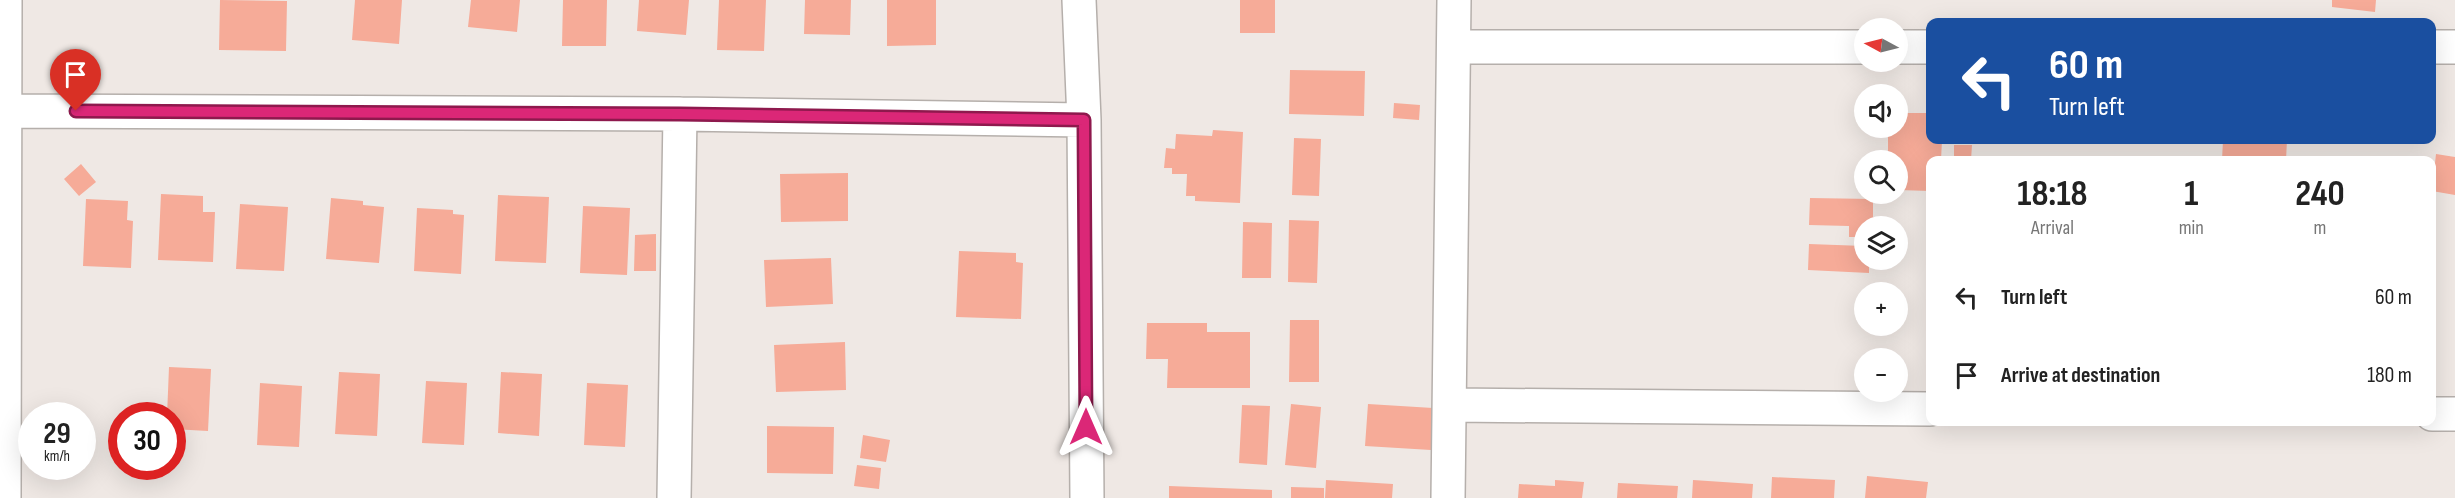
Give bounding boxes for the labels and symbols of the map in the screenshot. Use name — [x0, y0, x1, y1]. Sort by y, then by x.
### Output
north arrow — [1854, 18, 1908, 72]
pin — [50, 49, 101, 111]
position arrow — [1054, 395, 1118, 459]
speed limit sign: 30 — [108, 402, 186, 480]

